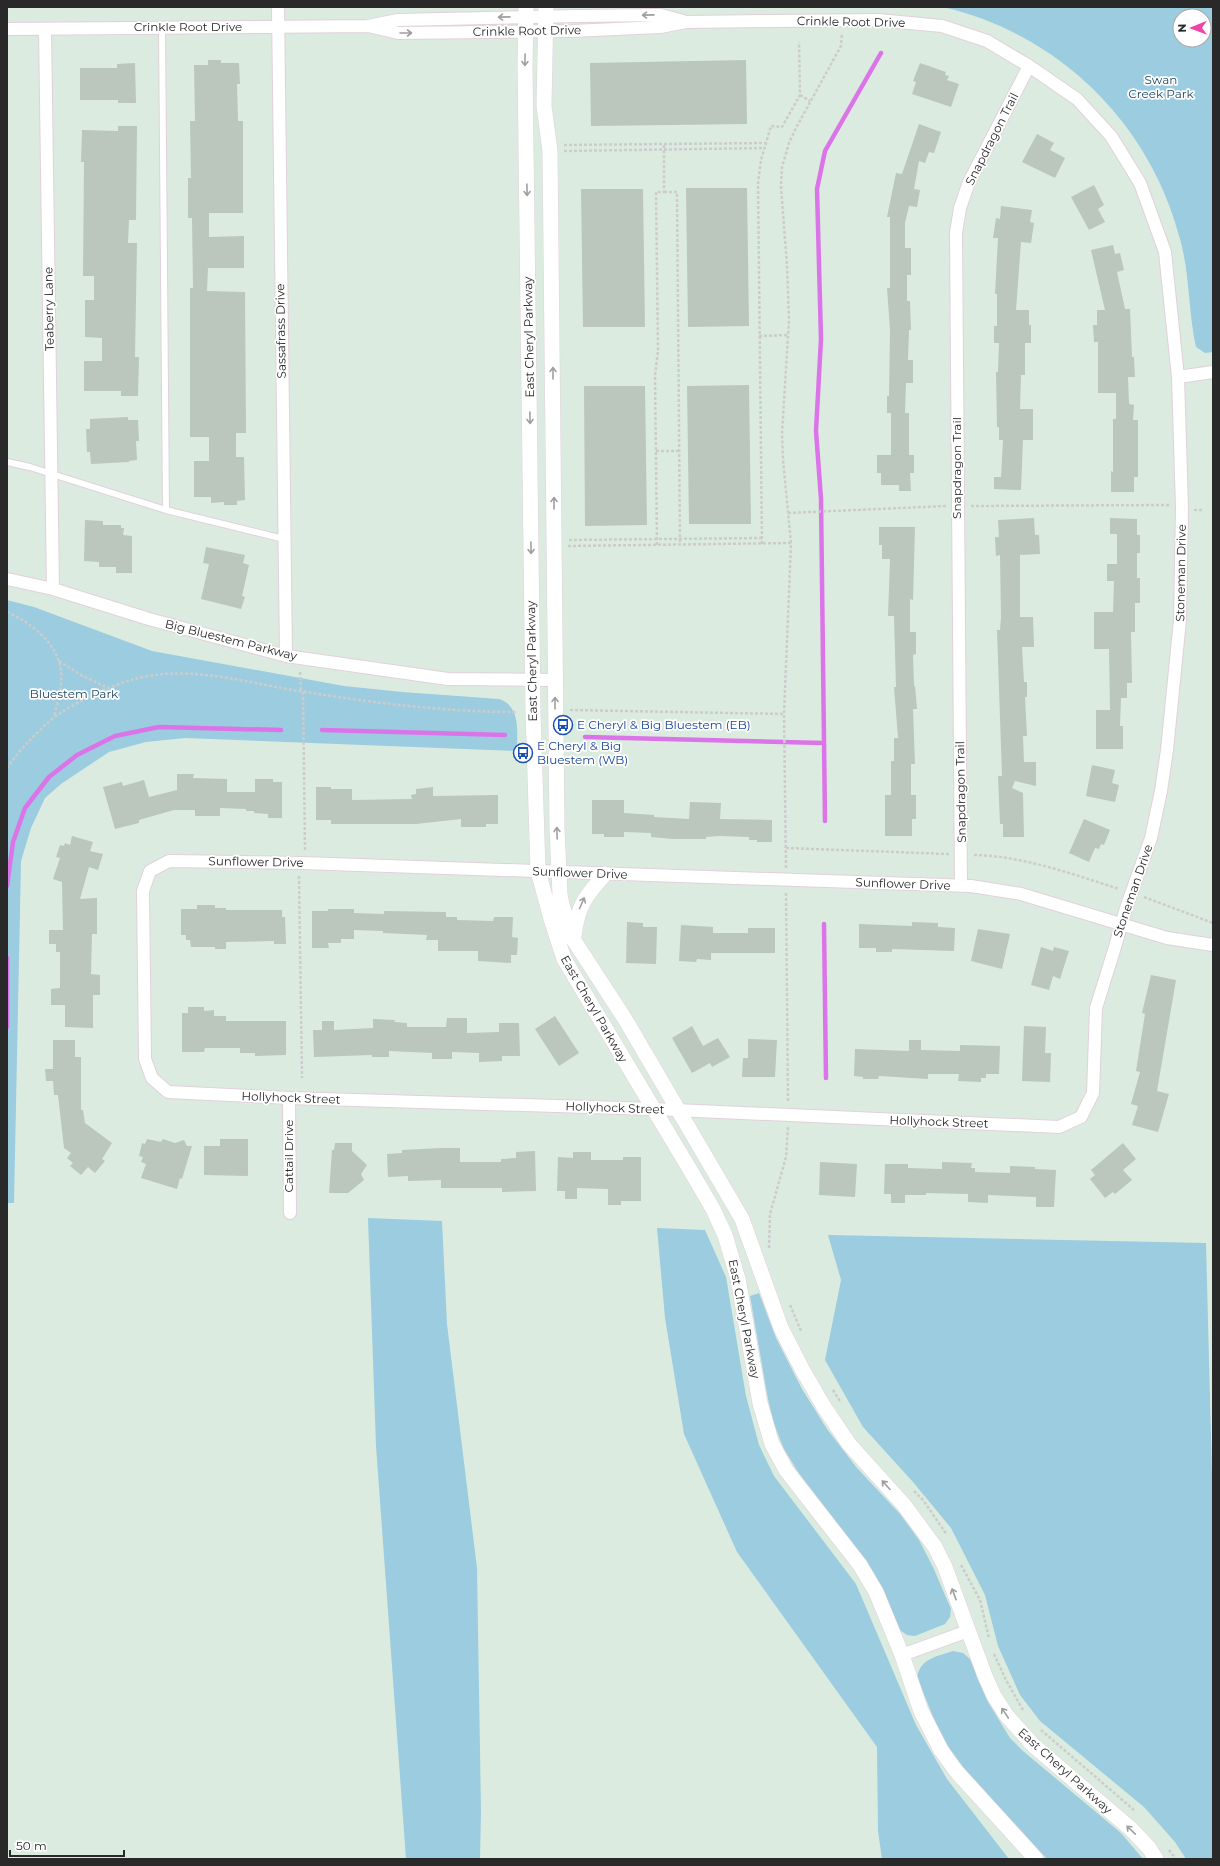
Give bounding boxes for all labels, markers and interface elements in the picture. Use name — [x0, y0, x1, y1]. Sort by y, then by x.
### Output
north arrow — [1172, 8, 1212, 48]
one-way arrow — [642, 11, 655, 19]
one-way arrow — [498, 13, 511, 21]
street label: Crinkle Root Drive — [797, 13, 905, 30]
street label: Crinkle Root Drive — [134, 19, 242, 34]
street label: Crinkle Root Drive — [473, 22, 581, 39]
text: N — [1175, 24, 1189, 33]
one-way arrow — [399, 29, 412, 37]
one-way arrow — [521, 53, 529, 66]
park label: Swan Creek Park — [1128, 72, 1195, 101]
street label: Snapdragon Trail — [962, 90, 1021, 188]
one-way arrow — [523, 183, 531, 196]
street label: Teaberry Lane — [40, 267, 57, 351]
street label: East Cheryl Parkway — [520, 276, 537, 398]
street label: Sassafrass Drive — [272, 283, 289, 379]
one-way arrow — [549, 367, 557, 380]
one-way arrow — [526, 411, 533, 424]
street label: Snapdragon Trail — [949, 417, 964, 519]
one-way arrow — [550, 497, 558, 510]
street label: Stoneman Drive — [1172, 524, 1189, 622]
one-way arrow — [527, 541, 535, 554]
street label: East Cheryl Parkway — [523, 600, 540, 722]
street label: Big Bluestem Parkway — [164, 616, 299, 663]
park label: Bluestem Park — [30, 686, 119, 701]
one-way arrow — [551, 697, 559, 710]
bus stop icon: E Cheryl & Big Bluestem (EB) — [552, 714, 574, 736]
place label: E Cheryl & Big Bluestem (EB) — [577, 717, 751, 732]
place label: E Cheryl & Big Bluestem (WB) — [537, 738, 628, 767]
street label: Snapdragon Trail — [952, 741, 969, 843]
bus stop icon: E Cheryl & Big Bluestem (WB) — [512, 742, 534, 764]
one-way arrow — [553, 827, 561, 840]
street label: Stoneman Drive — [1110, 842, 1155, 939]
street label: Sunflower Drive — [208, 853, 304, 870]
street label: Sunflower Drive — [532, 863, 628, 882]
street label: Sunflower Drive — [855, 874, 951, 893]
one-way arrow — [579, 897, 586, 909]
street label: East Cheryl Parkway — [558, 953, 631, 1065]
street label: Hollyhock Street — [241, 1088, 341, 1107]
street label: Hollyhock Street — [565, 1098, 665, 1117]
street label: Hollyhock Street — [889, 1112, 989, 1131]
street label: Cattail Drive — [281, 1120, 296, 1192]
street label: East Cheryl Parkway — [726, 1258, 764, 1380]
one-way arrow — [881, 1480, 891, 1490]
one-way arrow — [950, 1588, 958, 1600]
one-way arrow — [1001, 1708, 1009, 1719]
street label: East Cheryl Parkway — [1015, 1725, 1116, 1817]
one-way arrow — [1126, 1825, 1136, 1834]
scale bar — [10, 1832, 124, 1858]
text: 50 m — [16, 1838, 47, 1853]

